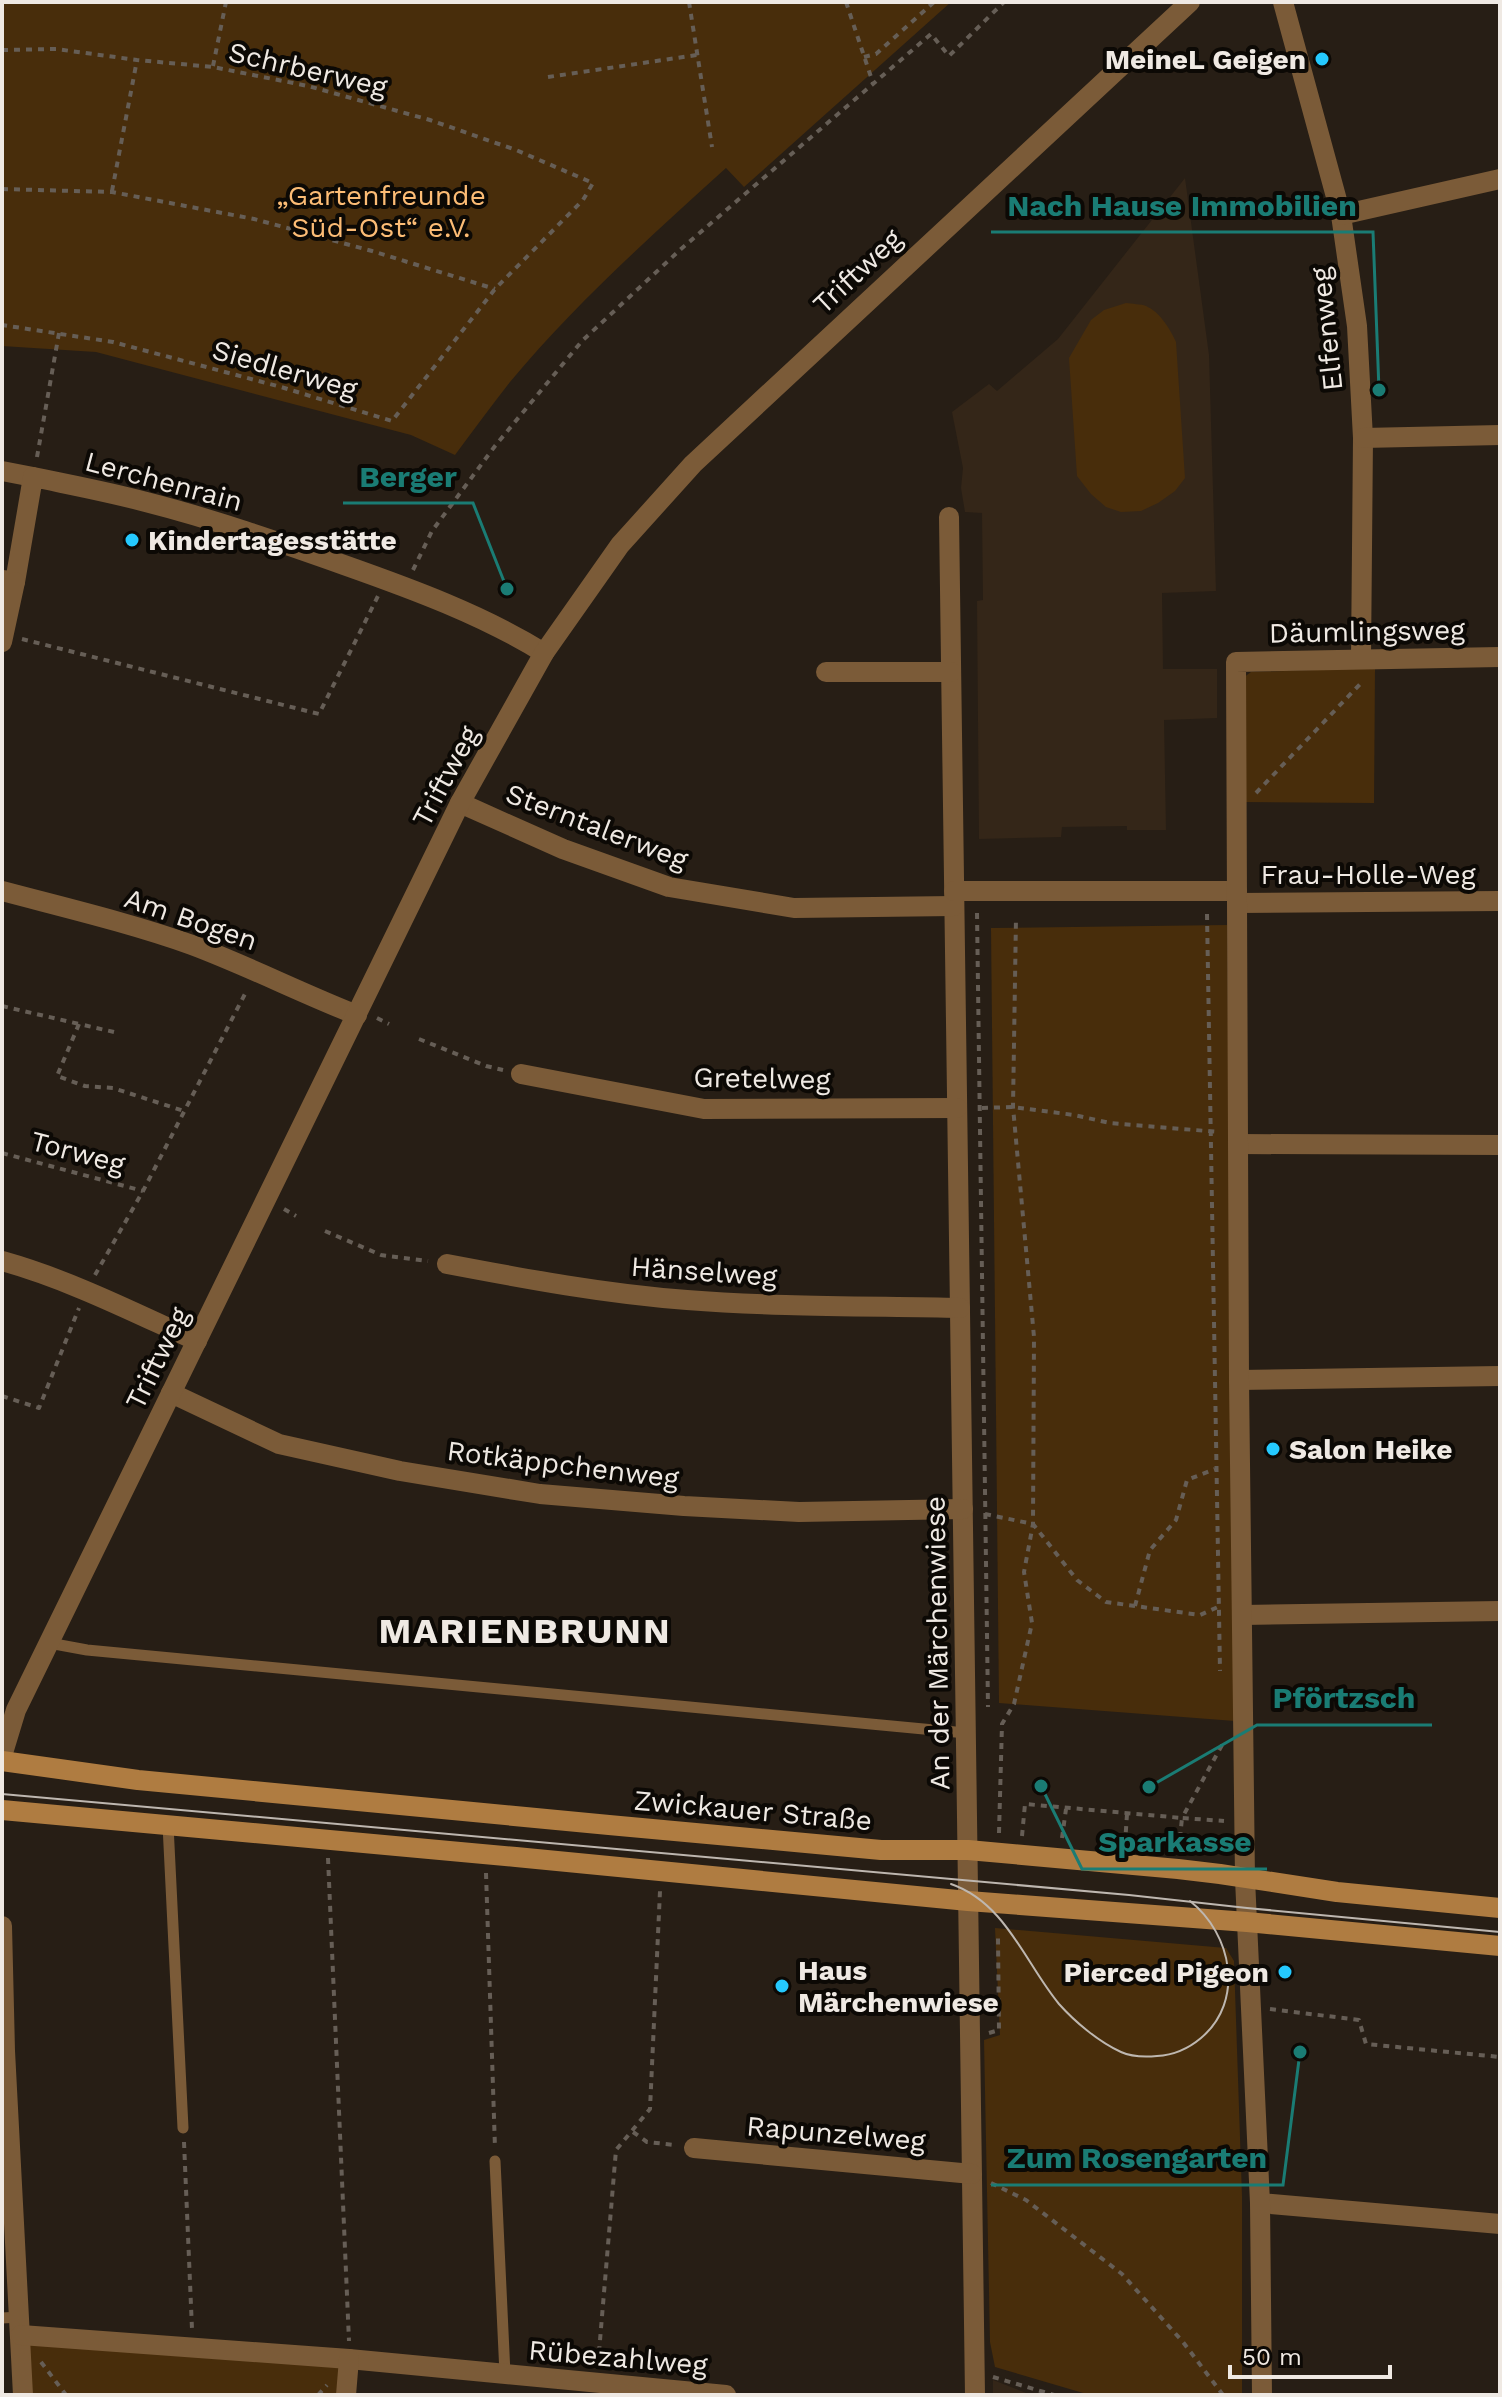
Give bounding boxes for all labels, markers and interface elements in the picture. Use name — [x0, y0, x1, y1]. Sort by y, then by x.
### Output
street label: Schrberweg — [225, 35, 390, 104]
place label: MeineL Geigen — [1105, 43, 1306, 76]
marker: MeineL Geigen — [1313, 50, 1331, 68]
callout: Nach Hause Immobilien — [991, 178, 1373, 232]
park label: „Gartenfreunde Süd-Ost“ e.V. — [276, 179, 486, 244]
text: Nach Hause Immobilien — [1007, 188, 1357, 223]
street label: Triftweg — [806, 222, 909, 321]
street label: Elfenweg — [1304, 265, 1349, 392]
street label: Siedlerweg — [209, 333, 361, 406]
street label: Lerchenrain — [82, 445, 246, 518]
callout: Berger — [343, 449, 473, 503]
text: Berger — [359, 459, 457, 494]
place label: Kindertagesstätte — [148, 524, 397, 557]
marker: Kindertagesstätte — [123, 531, 141, 549]
street label: Däumlingsweg — [1269, 613, 1465, 650]
street label: Triftweg — [405, 720, 486, 832]
street label: Sterntalerweg — [501, 777, 693, 876]
street label: Frau-Holle-Weg — [1260, 858, 1476, 891]
street label: Am Bogen — [120, 881, 262, 958]
street label: Gretelweg — [693, 1061, 831, 1096]
street label: Torweg — [27, 1124, 129, 1181]
street label: Hänselweg — [630, 1250, 778, 1293]
street label: Triftweg — [119, 1302, 196, 1415]
place label: Salon Heike — [1289, 1433, 1452, 1466]
street label: Rotkäppchenweg — [445, 1434, 681, 1495]
marker: Salon Heike — [1264, 1440, 1282, 1458]
street label: An der Märchenwiese — [918, 1496, 957, 1790]
district label: MARIENBRUNN — [378, 1610, 672, 1652]
callout: Pförtzsch — [1257, 1671, 1432, 1725]
text: Pförtzsch — [1273, 1680, 1415, 1715]
street label: Zwickauer Straße — [633, 1784, 873, 1837]
callout: Sparkasse — [1082, 1815, 1267, 1869]
text: Sparkasse — [1098, 1824, 1252, 1859]
place label: Haus Märchenwiese — [798, 1954, 999, 2019]
place label: Pierced Pigeon — [1064, 1956, 1269, 1989]
marker: Pierced Pigeon — [1276, 1963, 1294, 1981]
marker: Haus Märchenwiese — [773, 1977, 791, 1995]
street label: Rapunzelweg — [745, 2109, 927, 2158]
callout: Zum Rosengarten — [991, 2131, 1283, 2185]
text: Zum Rosengarten — [1007, 2140, 1267, 2175]
scale bar — [1230, 2329, 1390, 2379]
street label: Rübezahlweg — [527, 2333, 709, 2382]
text: 50 m — [1242, 2343, 1302, 2371]

